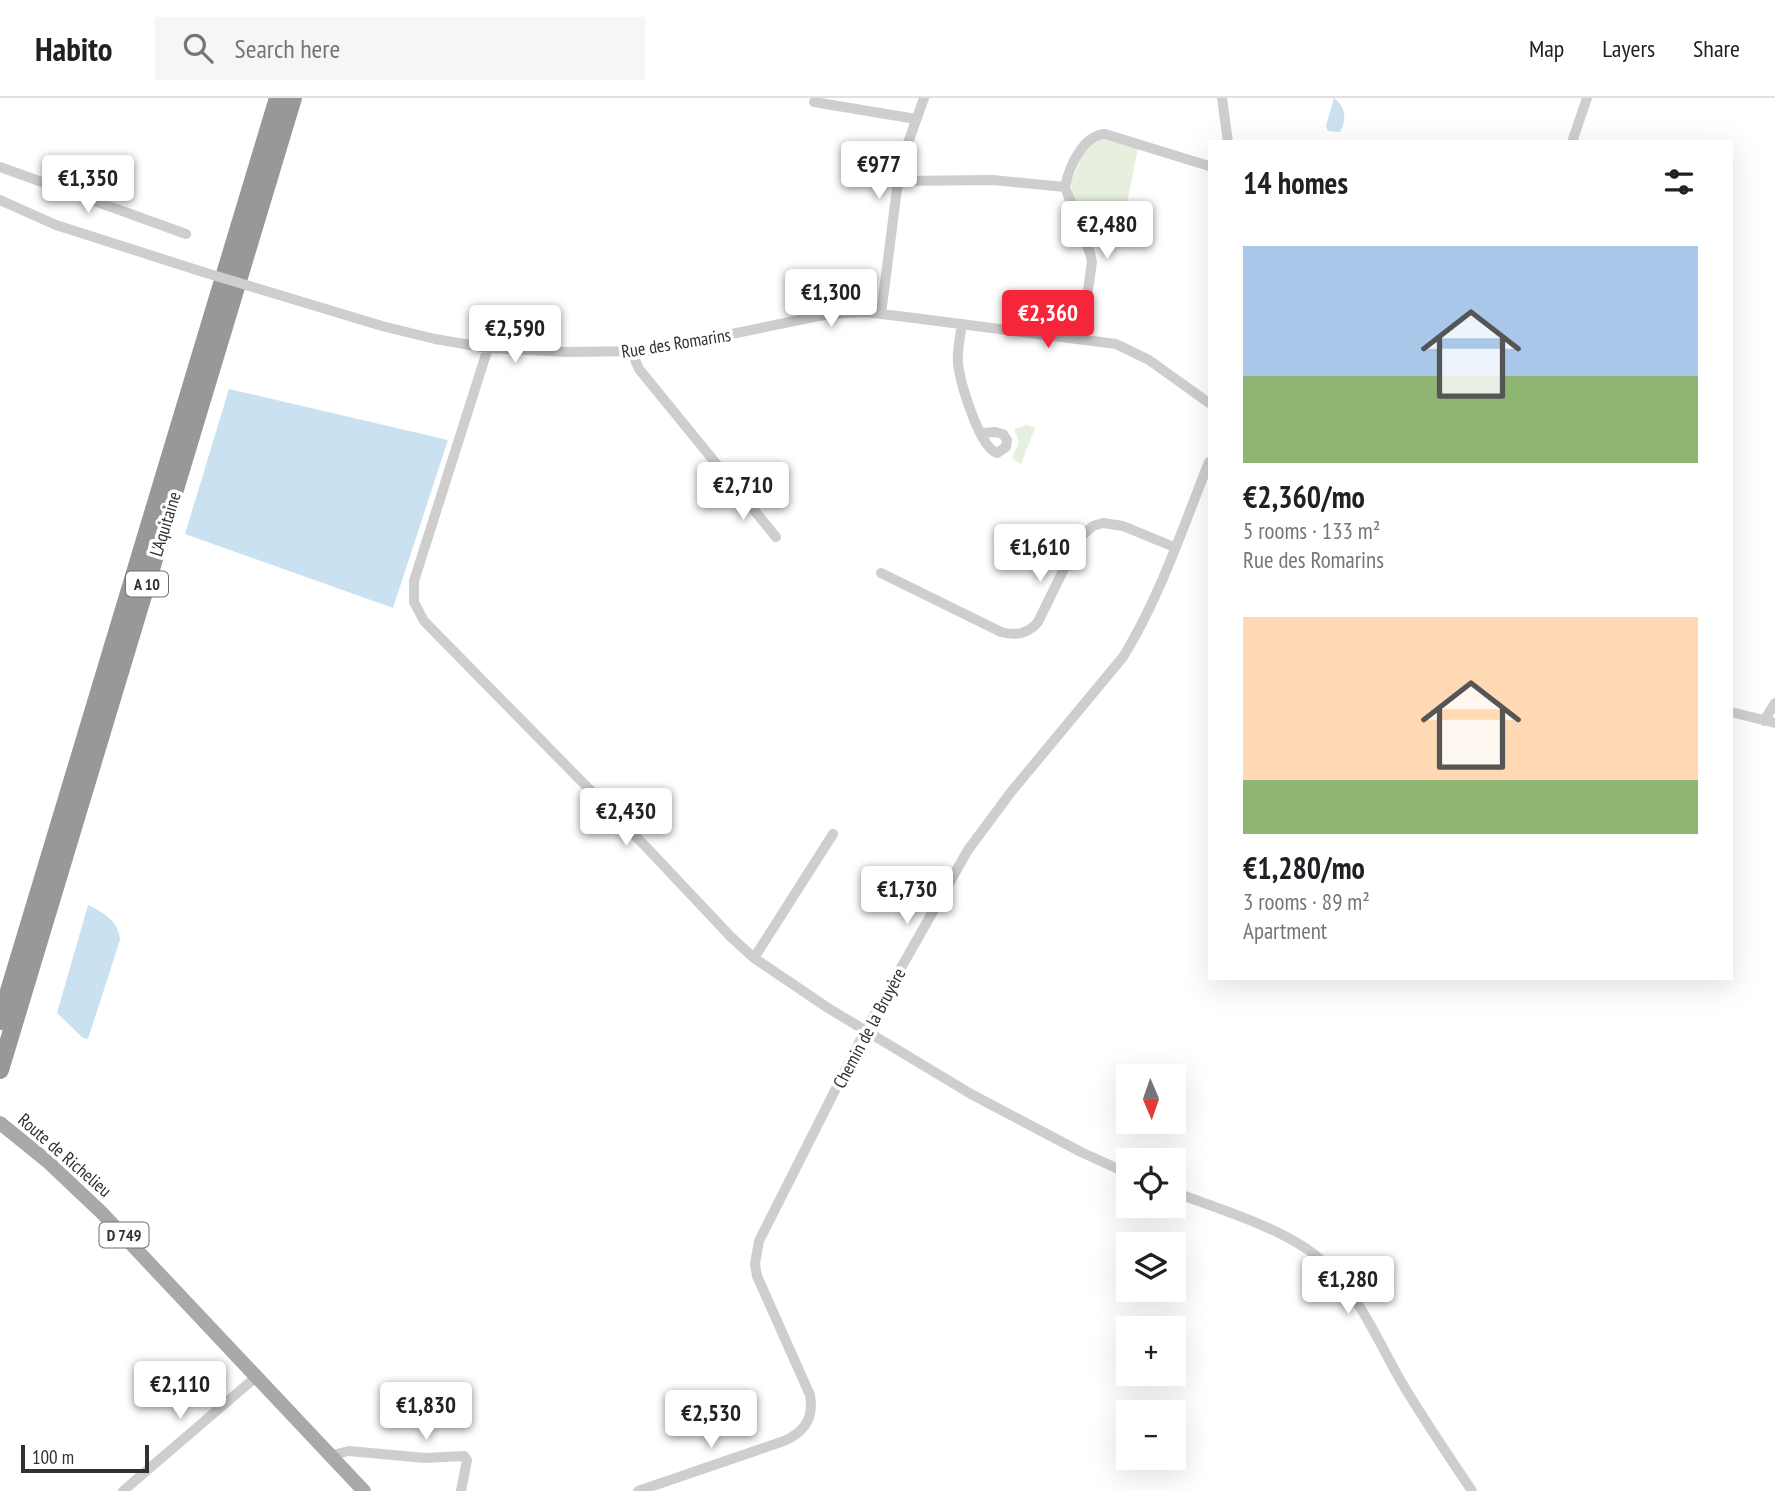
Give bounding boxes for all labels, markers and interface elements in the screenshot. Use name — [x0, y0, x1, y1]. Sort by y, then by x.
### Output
search box — [155, 17, 645, 80]
text: Habito — [35, 27, 113, 70]
icon: search — [179, 29, 217, 67]
text: Search here — [235, 32, 340, 65]
text: Map — [1529, 33, 1564, 64]
text: Layers — [1602, 33, 1655, 64]
text: Share — [1693, 33, 1740, 64]
pin: €977 — [838, 141, 920, 201]
text: €977 — [857, 149, 901, 178]
pin: €1,350 — [31, 156, 145, 215]
text: €1,350 — [58, 163, 118, 192]
text: 14 homes — [1243, 163, 1348, 202]
icon: filters — [1660, 163, 1698, 201]
pin: €2,480 — [1050, 202, 1164, 261]
text: €2,480 — [1077, 209, 1137, 238]
pin: €1,300 — [774, 270, 888, 329]
text: €1,300 — [801, 277, 861, 306]
pin: €2,360 — [991, 290, 1105, 350]
icon: home — [1408, 291, 1534, 417]
text: €2,360 — [1018, 298, 1078, 327]
pin: €2,590 — [458, 306, 572, 365]
text: €2,590 — [485, 313, 545, 342]
street label: Rue des Romarins — [620, 323, 732, 363]
pin: €2,710 — [686, 462, 800, 522]
text: €2,710 — [713, 470, 773, 499]
text: €2,360/mo — [1243, 477, 1365, 516]
street label: L'Aquitaine — [144, 489, 186, 559]
text: 5 rooms · 133 m² — [1243, 516, 1380, 545]
pin: €1,610 — [983, 524, 1097, 584]
text: €1,610 — [1010, 532, 1070, 561]
text: Rue des Romarins — [1243, 545, 1384, 574]
road number: A 10 — [126, 572, 168, 597]
icon: home — [1408, 662, 1534, 788]
pin: €2,430 — [569, 788, 683, 848]
text: €2,430 — [596, 796, 656, 825]
text: €1,280/mo — [1243, 848, 1365, 887]
pin: €1,730 — [850, 866, 964, 926]
text: €1,730 — [877, 874, 937, 903]
text: 3 rooms · 89 m² — [1243, 887, 1370, 916]
text: Apartment — [1243, 916, 1327, 945]
street label: Chemin de la Bruyère — [828, 964, 910, 1092]
north arrow — [1116, 1064, 1186, 1134]
map controls — [1116, 1064, 1186, 1470]
street label: Route de Richelieu — [14, 1108, 116, 1202]
button: locate — [1116, 1148, 1186, 1218]
road number: D 749 — [100, 1222, 148, 1247]
button: layers — [1116, 1232, 1186, 1302]
pin: €1,280 — [1291, 1256, 1405, 1316]
text: €1,280 — [1318, 1264, 1378, 1293]
button: + — [1116, 1316, 1186, 1386]
pin: €2,110 — [123, 1362, 237, 1421]
text: €2,110 — [150, 1369, 210, 1398]
pin: €1,830 — [369, 1382, 483, 1442]
text: €1,830 — [396, 1390, 456, 1419]
pin: €2,530 — [654, 1390, 768, 1450]
text: €2,530 — [681, 1398, 741, 1427]
button: − — [1116, 1400, 1186, 1470]
scale bar — [21, 1442, 149, 1474]
text: 100 m — [32, 1445, 74, 1469]

